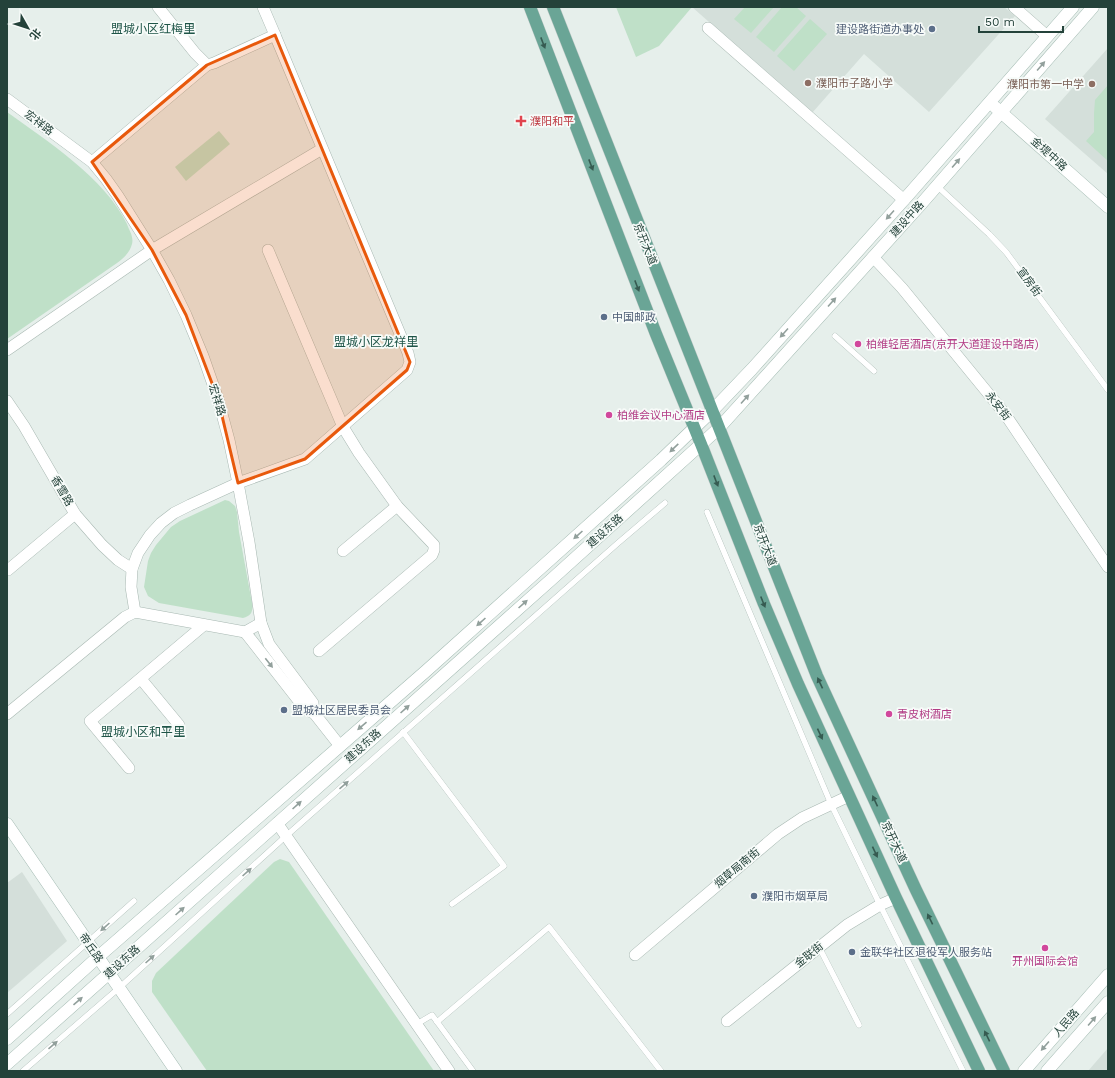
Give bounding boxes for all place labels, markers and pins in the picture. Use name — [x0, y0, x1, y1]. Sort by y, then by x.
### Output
place label: 建设路街道办事处 — [836, 23, 924, 36]
marker: 建设路街道办事处 — [927, 24, 937, 34]
place label: 濮阳市子路小学 — [816, 77, 893, 90]
marker: 濮阳市子路小学 — [803, 78, 813, 88]
place label: 濮阳市第一中学 — [1007, 78, 1084, 91]
marker: 濮阳市第一中学 — [1087, 79, 1097, 89]
marker: 濮阳和平 — [515, 115, 527, 127]
place label: 濮阳和平 — [530, 115, 574, 128]
place label: 中国邮政 — [612, 311, 656, 324]
marker: 中国邮政 — [599, 312, 609, 322]
place label: 柏维轻居酒店(京开大道建设中路店) — [866, 338, 1039, 351]
marker: 柏维轻居酒店(京开大道建设中路店) — [853, 339, 863, 349]
place label: 柏维会议中心酒店 — [617, 409, 705, 422]
marker: 柏维会议中心酒店 — [604, 410, 614, 420]
place label: 盟城社区居民委员会 — [292, 704, 391, 717]
marker: 盟城社区居民委员会 — [279, 705, 289, 715]
place label: 青皮树酒店 — [897, 708, 952, 721]
marker: 青皮树酒店 — [884, 709, 894, 719]
place label: 濮阳市烟草局 — [762, 890, 828, 903]
marker: 濮阳市烟草局 — [749, 891, 759, 901]
marker: 开州国际会馆 — [1040, 943, 1050, 953]
place label: 金联华社区退役军人服务站 — [860, 946, 992, 959]
marker: 金联华社区退役军人服务站 — [847, 947, 857, 957]
place label: 开州国际会馆 — [1012, 955, 1078, 968]

